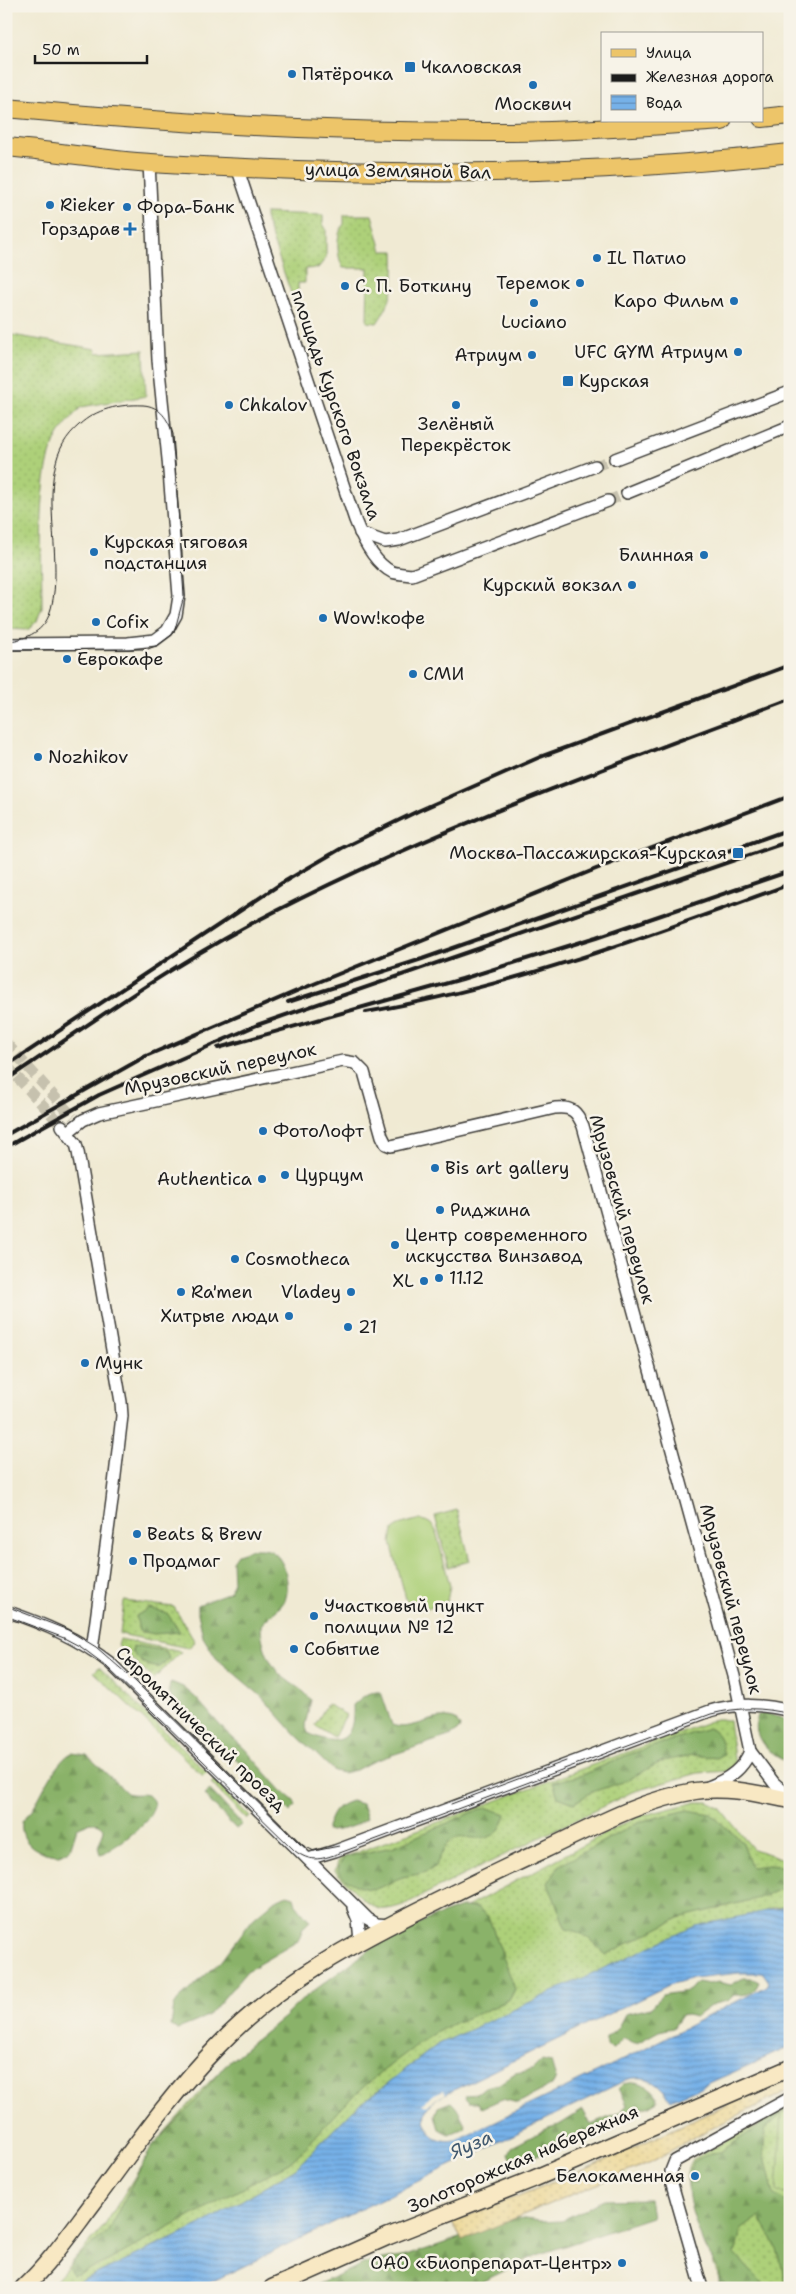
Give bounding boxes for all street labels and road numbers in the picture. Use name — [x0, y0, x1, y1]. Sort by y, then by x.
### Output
street label: улица Земляной Вал — [305, 157, 491, 185]
street label: площадь Курского Вокзала — [285, 287, 387, 523]
street label: Мрузовский переулок — [122, 1037, 319, 1101]
street label: Мрузовский переулок — [583, 1111, 661, 1307]
street label: Мрузовский переулок — [694, 1501, 768, 1697]
street label: Сыромятнический проезд — [111, 1641, 292, 1817]
street label: Золоторожская набережная — [404, 2099, 642, 2219]

